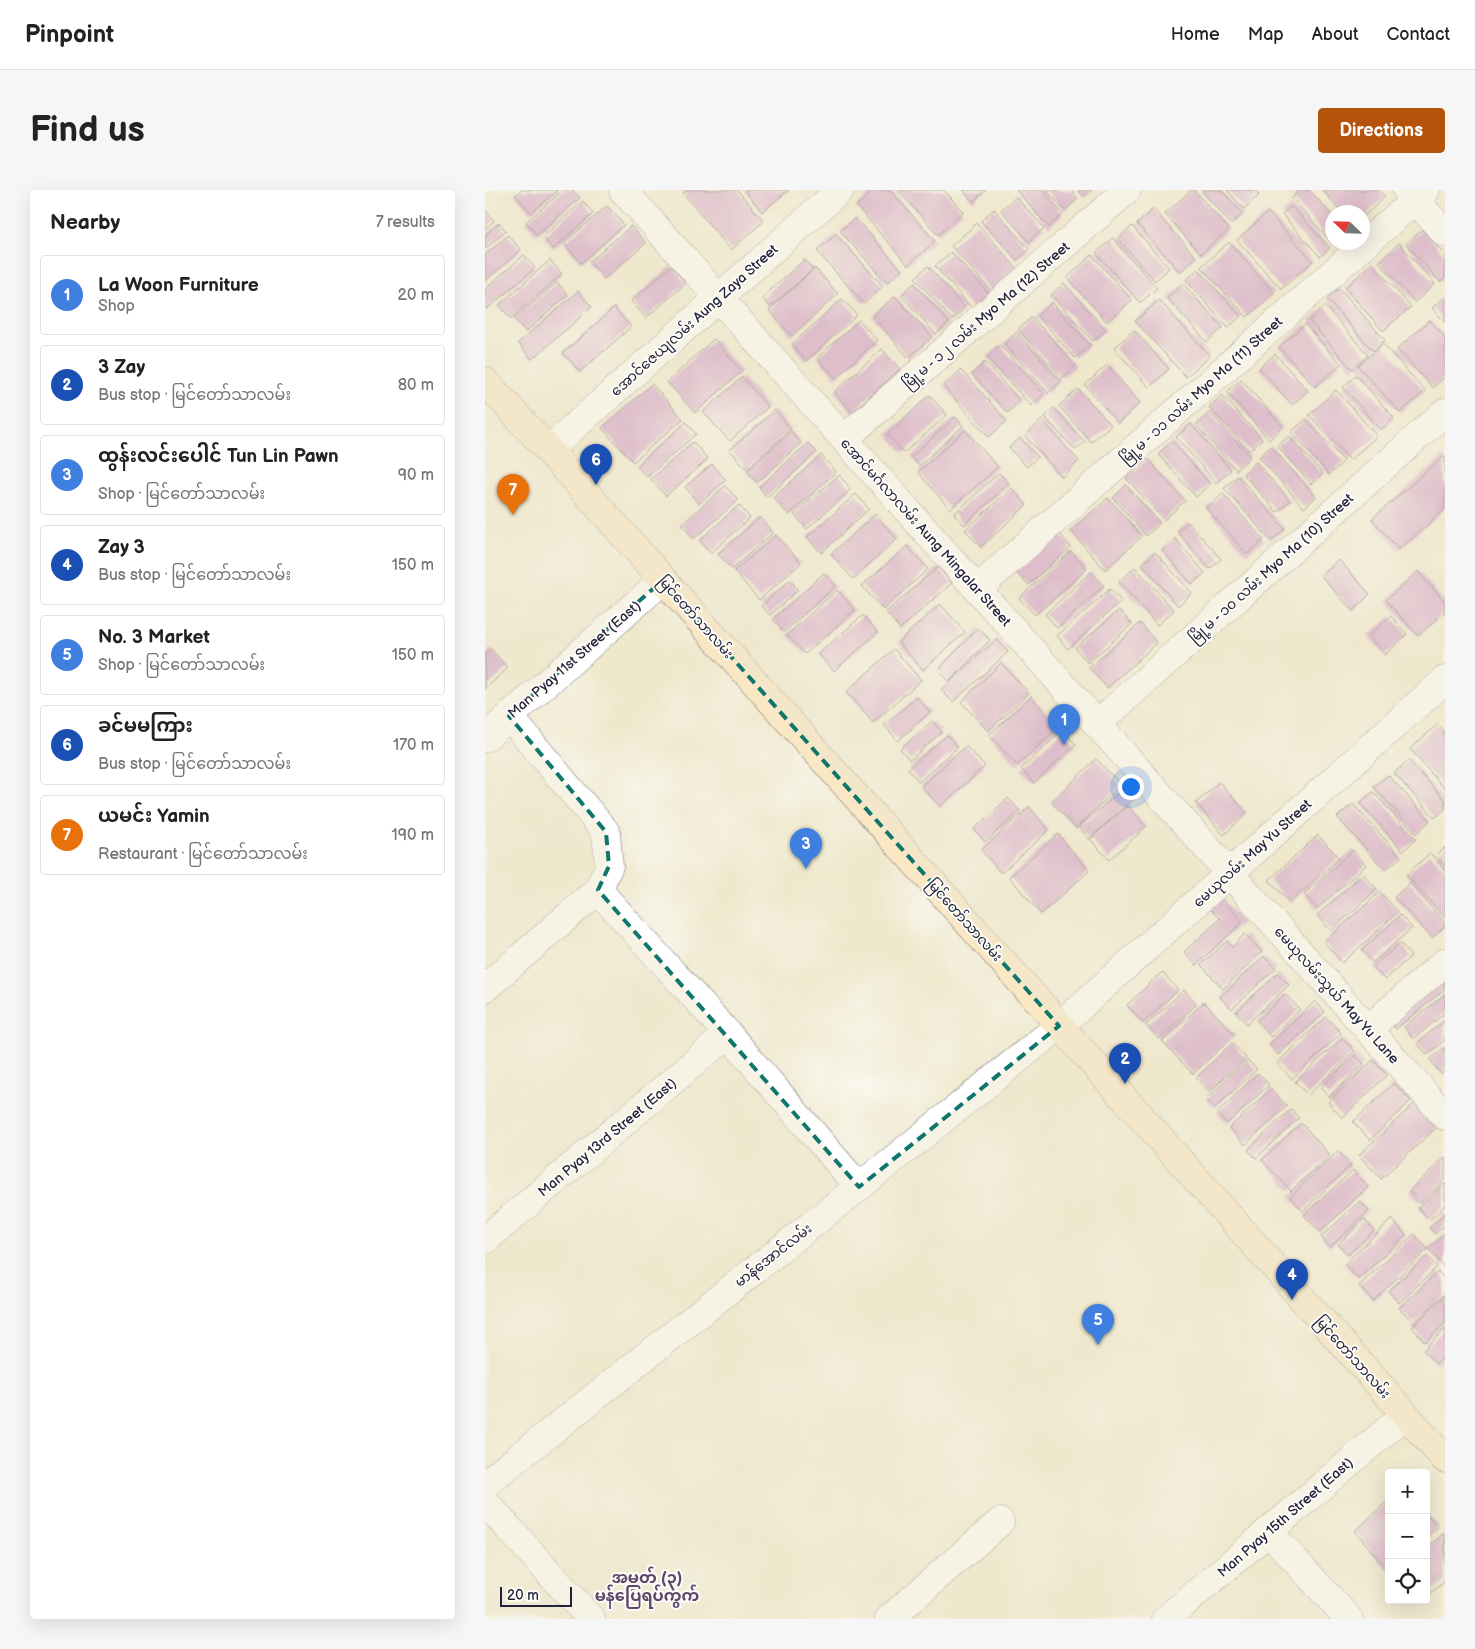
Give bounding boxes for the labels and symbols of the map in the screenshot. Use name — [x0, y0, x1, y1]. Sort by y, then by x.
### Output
north arrow — [1325, 205, 1370, 250]
street label: မြို့မ - ၁၂ လမ်း Myo Ma (12) Street — [898, 236, 1076, 395]
street label: အောင်ဇေယျလမ်း Aung Zaya Street — [606, 239, 784, 402]
street label: မြို့မ - ၁၁ လမ်း Myo Ma (11) Street — [1116, 311, 1288, 470]
street label: အောင်မင်္ဂလာလမ်း Aung Mingalar Street — [837, 434, 1017, 630]
pin: 6 — [580, 444, 612, 485]
pin: 7 — [497, 474, 529, 515]
street label: မြို့မ - ၁၀ လမ်း Myo Ma (10) Street — [1184, 488, 1359, 649]
street label: မြင်တော်သာလမ်း — [652, 571, 738, 664]
street label: Man Pyay 11st Street (East) — [504, 597, 644, 722]
pin: 1 — [1048, 704, 1080, 745]
your location — [1118, 774, 1144, 800]
street label: မေယုလမ်း May Yu Street — [1188, 794, 1317, 913]
pin: 3 — [790, 828, 822, 869]
street label: မြင်တော်သာလမ်း — [921, 874, 1007, 967]
street label: မေယုလမ်းသွယ် May Yu Lane — [1268, 922, 1404, 1069]
pin: 2 — [1109, 1043, 1141, 1084]
street label: Man Pyay 13rd Street (East) — [535, 1075, 680, 1200]
street label: မာန်အောင်လမ်း — [730, 1219, 817, 1293]
pin: 4 — [1276, 1259, 1308, 1300]
pin: 5 — [1082, 1304, 1114, 1345]
street label: မြင်တော်သာလမ်း — [1309, 1311, 1395, 1404]
street label: Man Pyay 15th Street (East) — [1214, 1454, 1357, 1581]
district label: အမှတ် (၃) မန်ပြေရပ်ကွက် — [595, 1566, 700, 1609]
scale bar — [500, 1584, 573, 1607]

